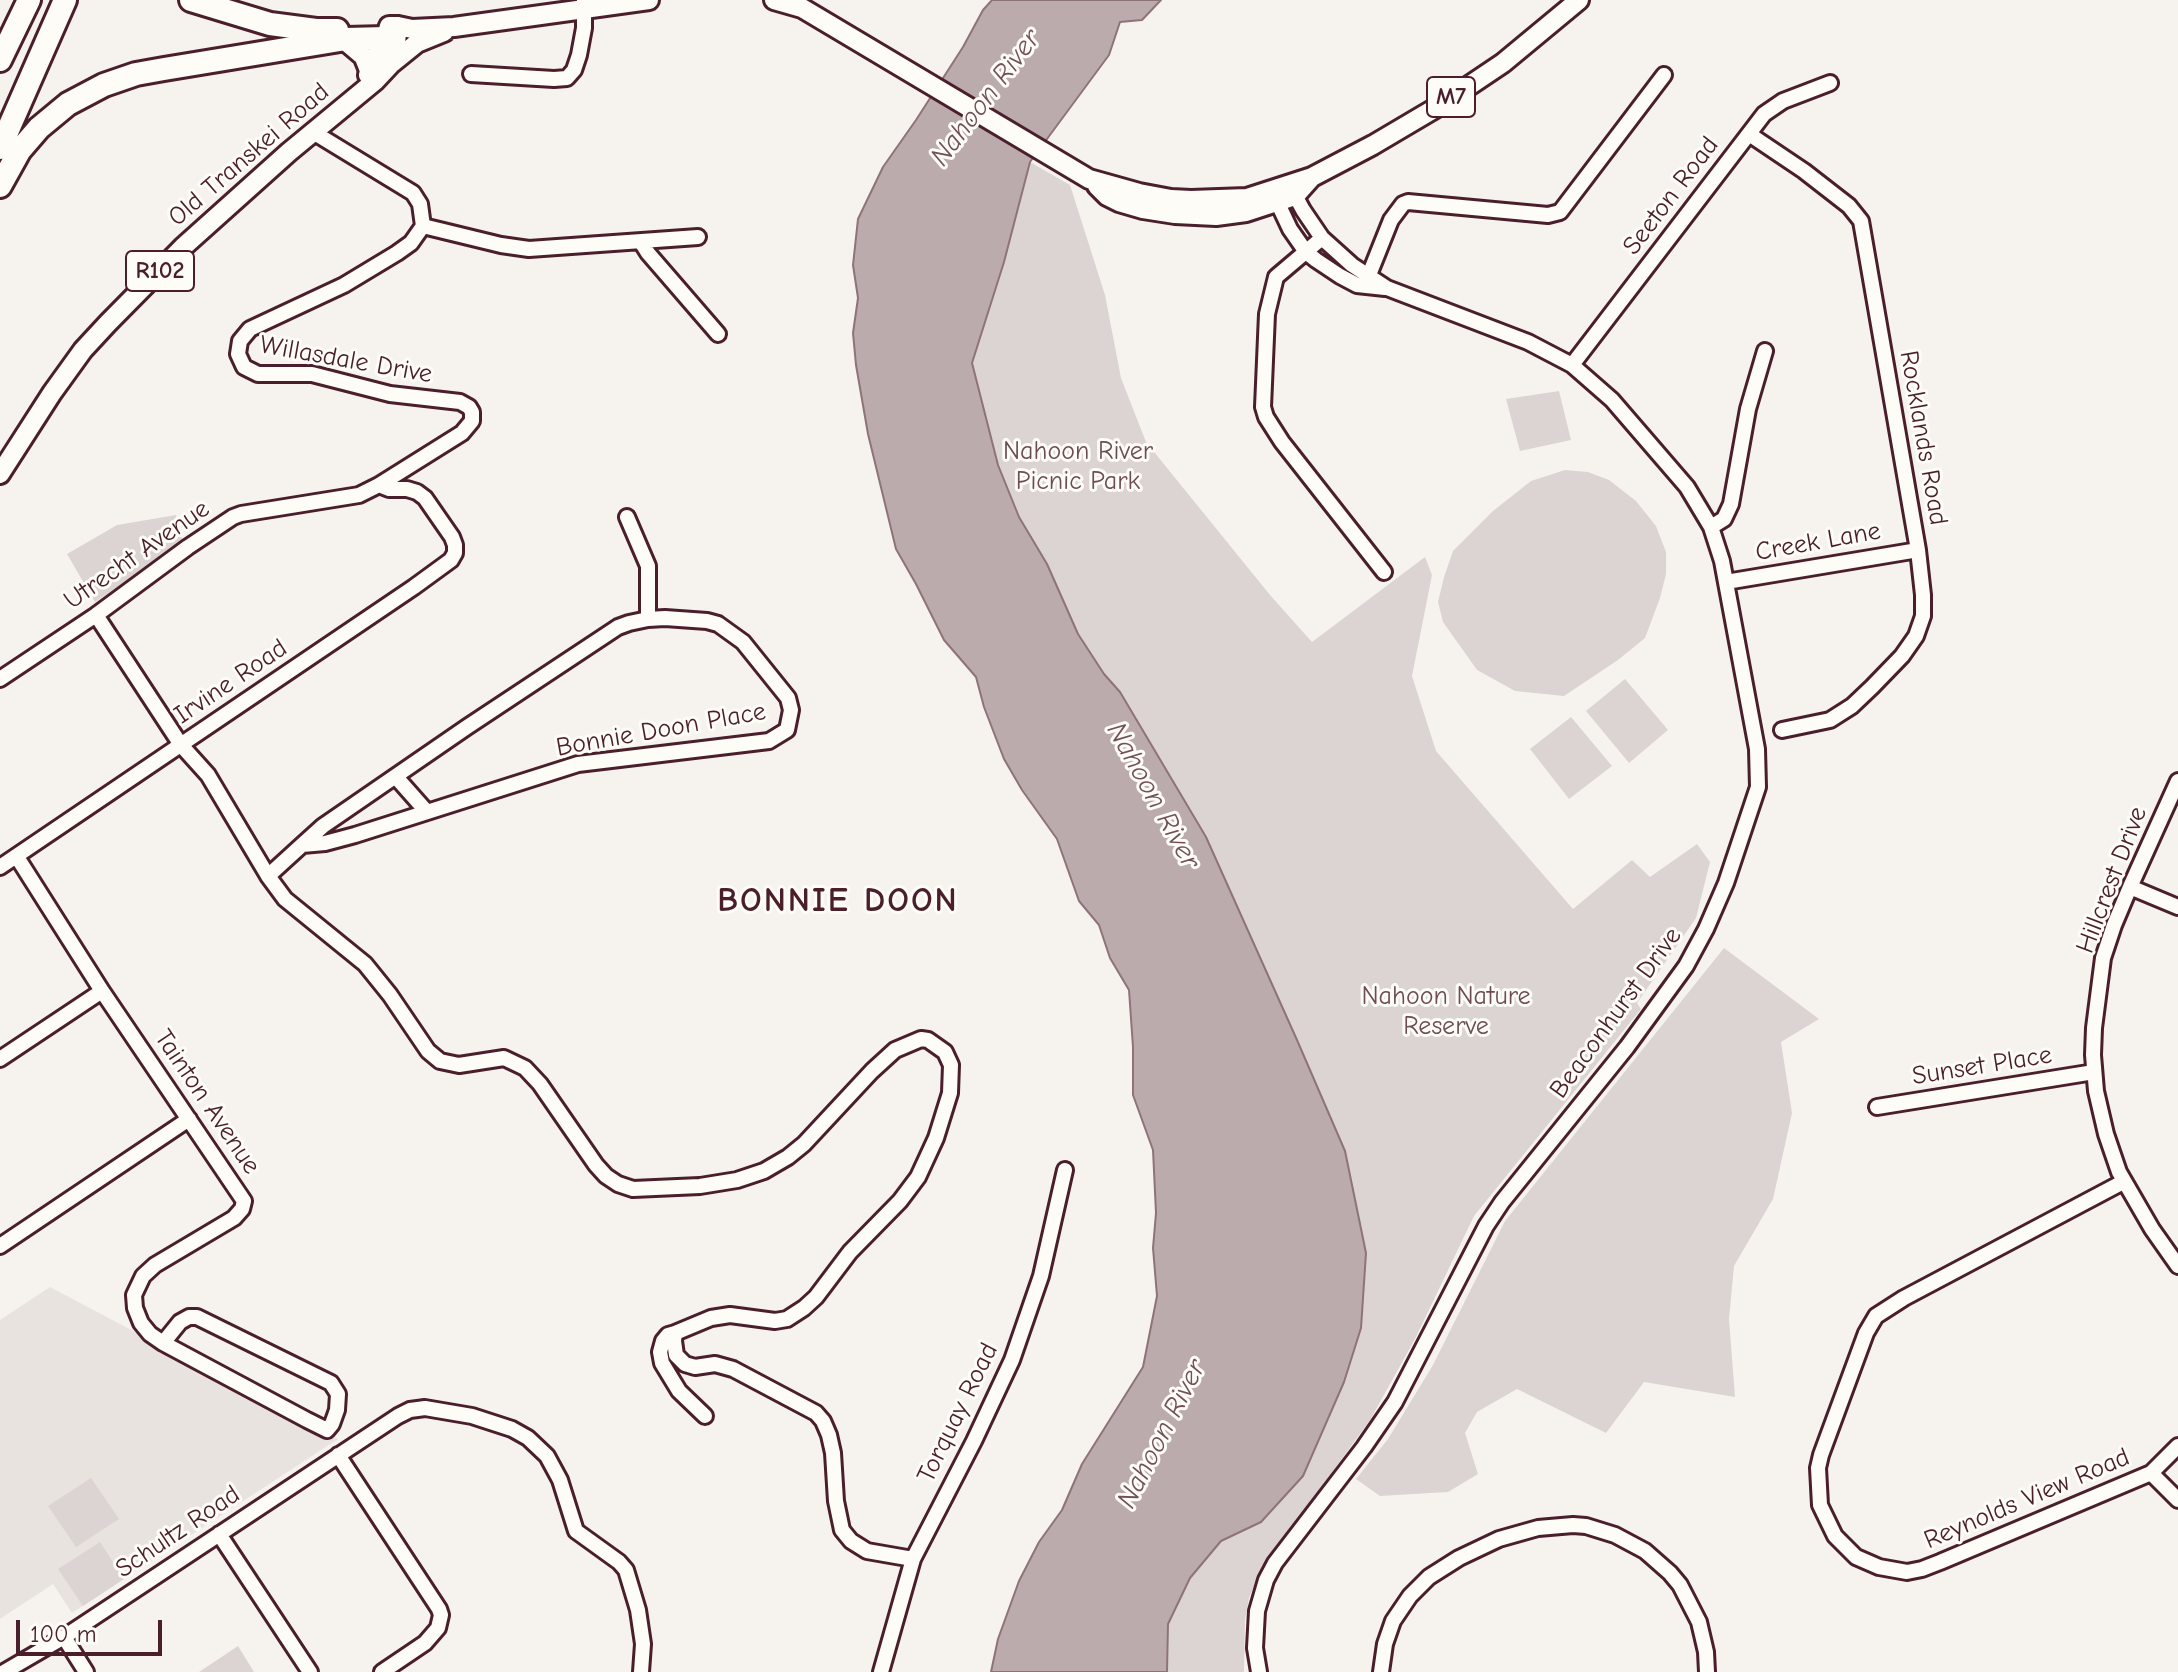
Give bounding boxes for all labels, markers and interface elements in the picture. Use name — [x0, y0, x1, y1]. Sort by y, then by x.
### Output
water label: Nahoon River — [924, 23, 1048, 173]
street label: Old Transkei Road — [162, 77, 336, 233]
road number: M7 — [1427, 77, 1475, 117]
street label: Seeton Road — [1616, 131, 1726, 261]
road number: R102 — [126, 251, 194, 291]
street label: Willasdale Drive — [257, 329, 435, 391]
street label: Rocklands Road — [1892, 348, 1954, 528]
park label: Nahoon River Picnic Park — [1003, 436, 1153, 498]
street label: Utrecht Avenue — [58, 493, 216, 617]
street label: Creek Lane — [1753, 516, 1883, 568]
street label: Irvine Road — [169, 633, 293, 731]
street label: Bonnie Doon Place — [554, 696, 768, 764]
water label: Nahoon River — [1099, 717, 1207, 875]
street label: Hillcrest Drive — [2070, 802, 2154, 958]
district label: BONNIE DOON — [717, 881, 959, 921]
street label: Beaconhurst Drive — [1544, 921, 1688, 1105]
park label: Nahoon Nature Reserve — [1361, 981, 1531, 1042]
street label: Tainton Avenue — [147, 1024, 267, 1180]
street label: Sunset Place — [1910, 1040, 2054, 1092]
street label: Torquay Road — [911, 1338, 1005, 1488]
water label: Nahoon River — [1110, 1354, 1214, 1514]
street label: Reynolds View Road — [1920, 1442, 2134, 1556]
street label: Schultz Road — [110, 1479, 246, 1585]
scale bar — [20, 1604, 166, 1654]
text: 100 m — [30, 1620, 97, 1648]

